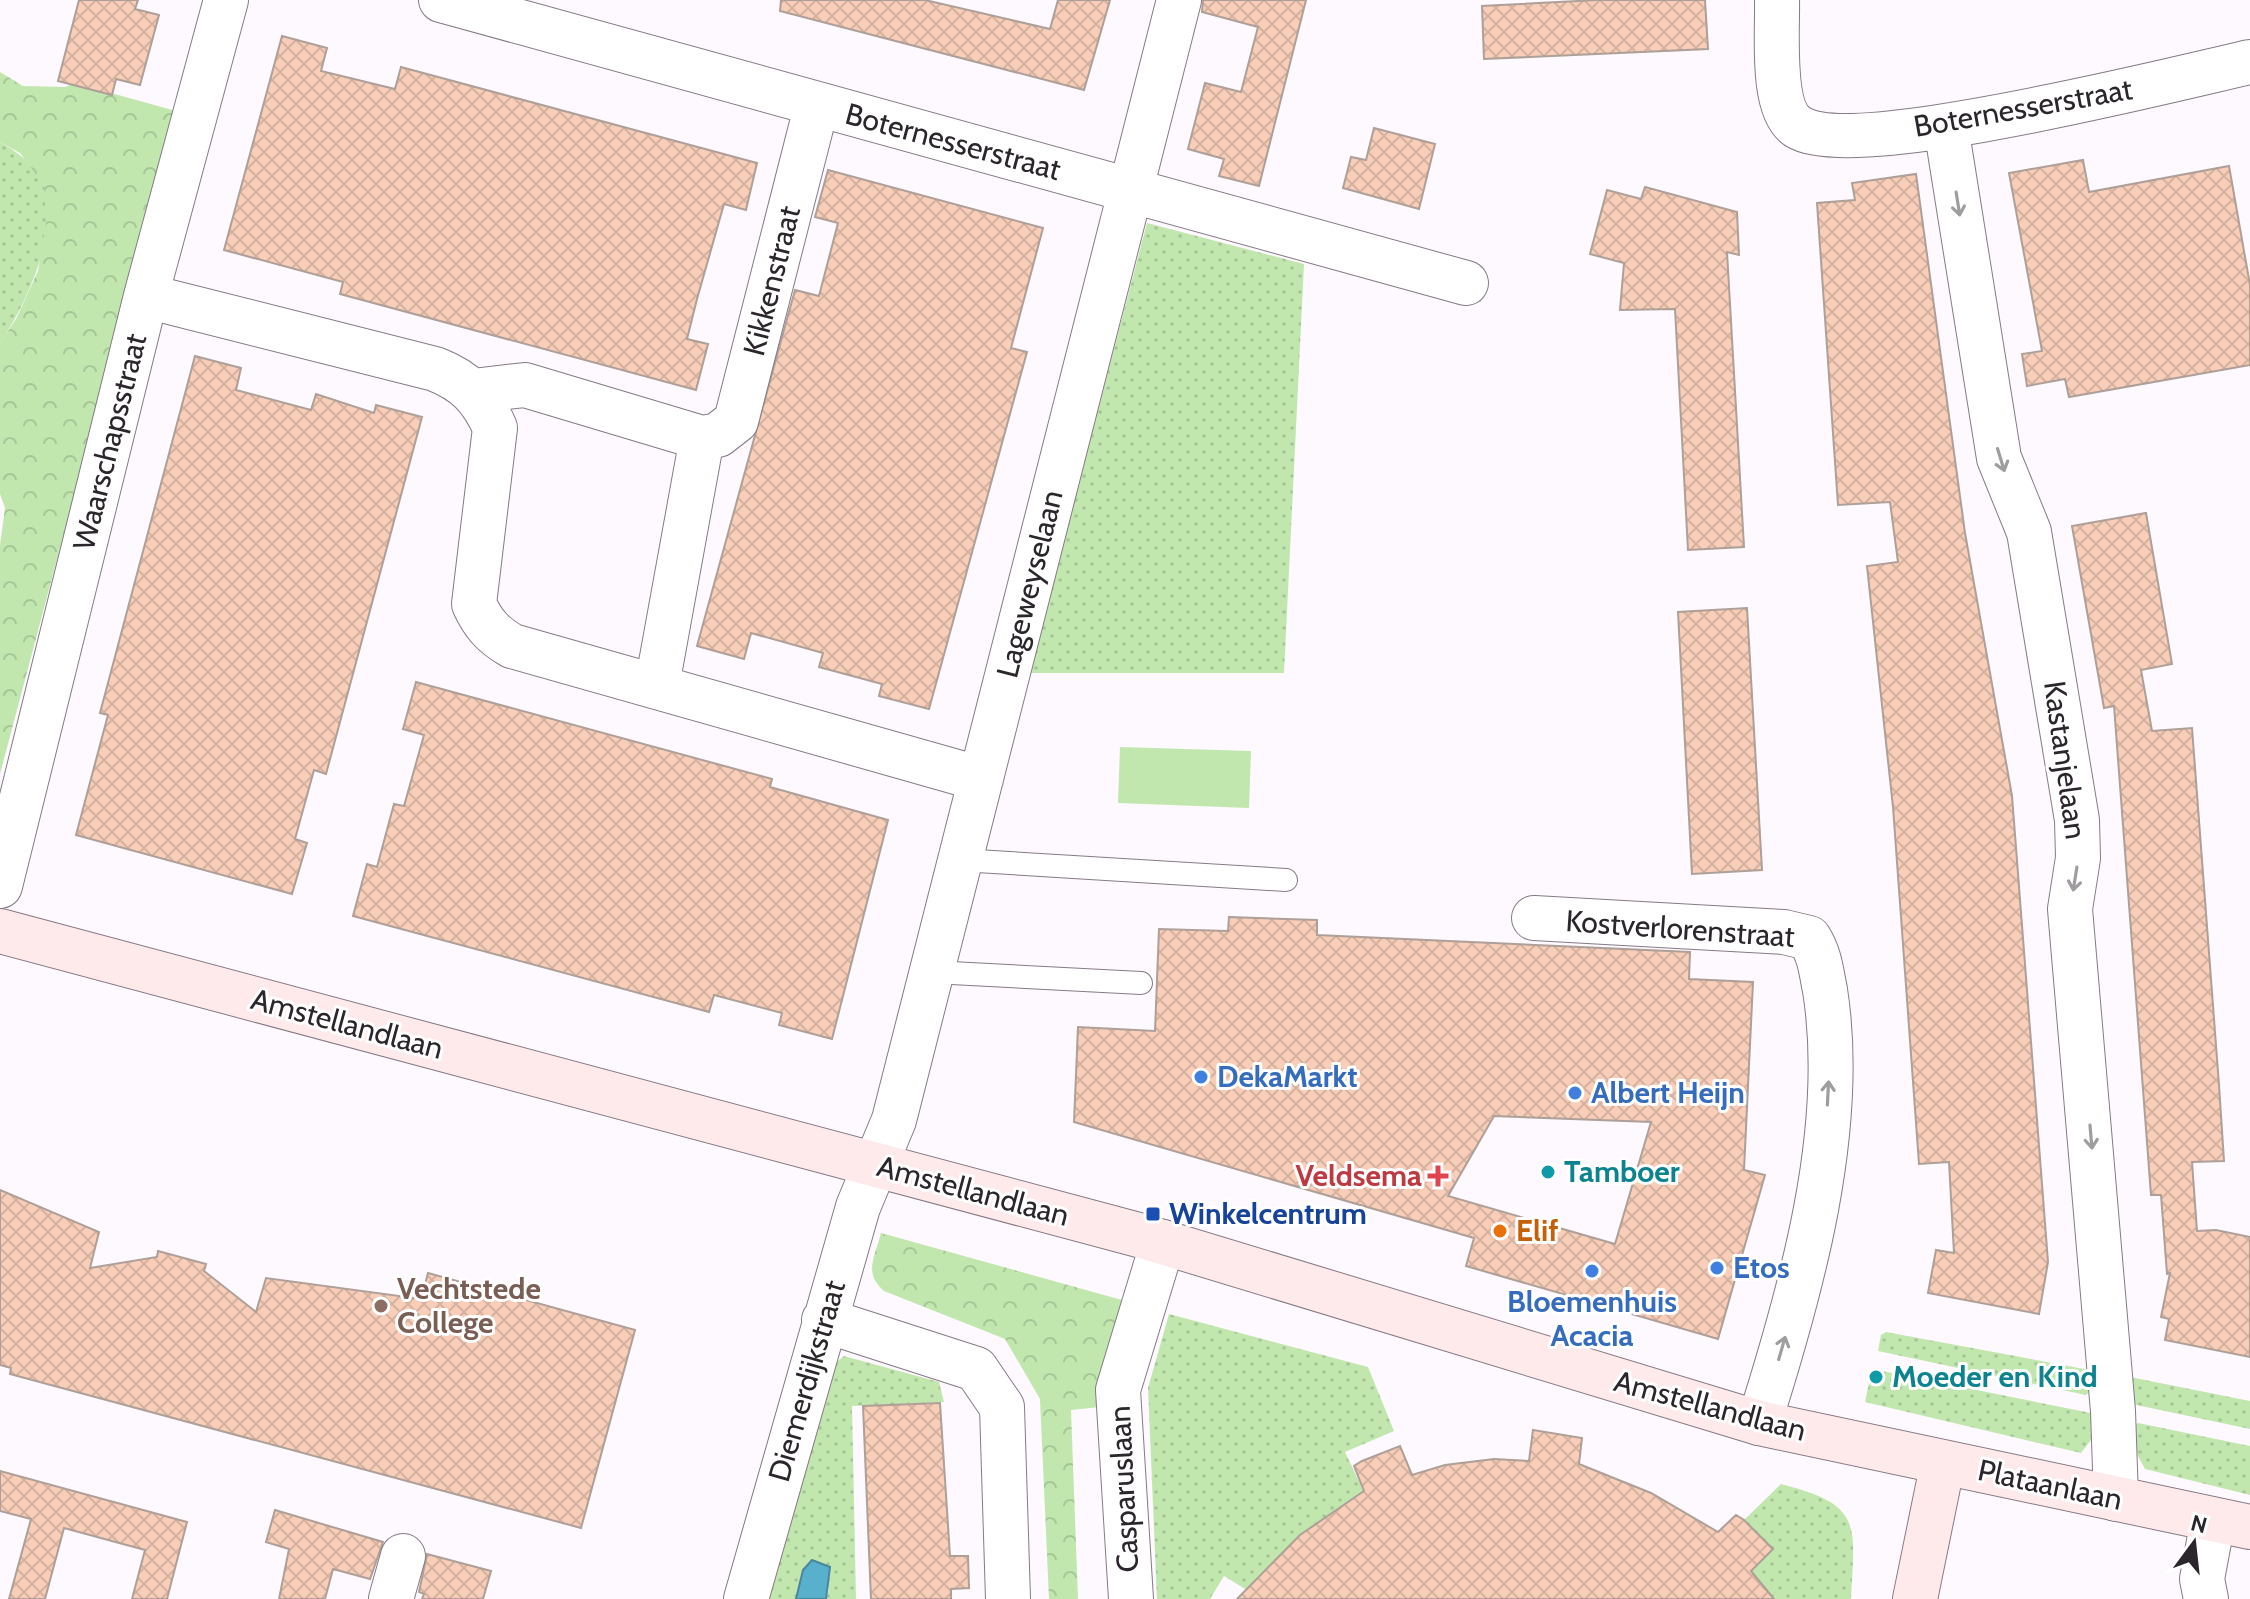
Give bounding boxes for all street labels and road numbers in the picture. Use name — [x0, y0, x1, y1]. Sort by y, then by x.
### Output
street label: Boternesserstraat — [1911, 70, 2135, 145]
street label: Boternesserstraat — [841, 95, 1065, 188]
street label: Kikkenstraat — [735, 202, 808, 359]
street label: Waarschapsstraat — [65, 330, 154, 554]
street label: Lageweyselaan — [988, 486, 1071, 682]
street label: Kastanjelaan — [2036, 678, 2095, 841]
street label: Kostverlorenstraat — [1564, 902, 1796, 955]
street label: Amstellandlaan — [247, 980, 447, 1067]
street label: Amstellandlaan — [873, 1147, 1073, 1234]
street label: Diemerdijkstraat — [760, 1276, 853, 1486]
street label: Amstellandlaan — [1610, 1362, 1810, 1449]
street label: Casparuslaan — [1101, 1405, 1146, 1573]
street label: Plataanlaan — [1975, 1451, 2126, 1518]

